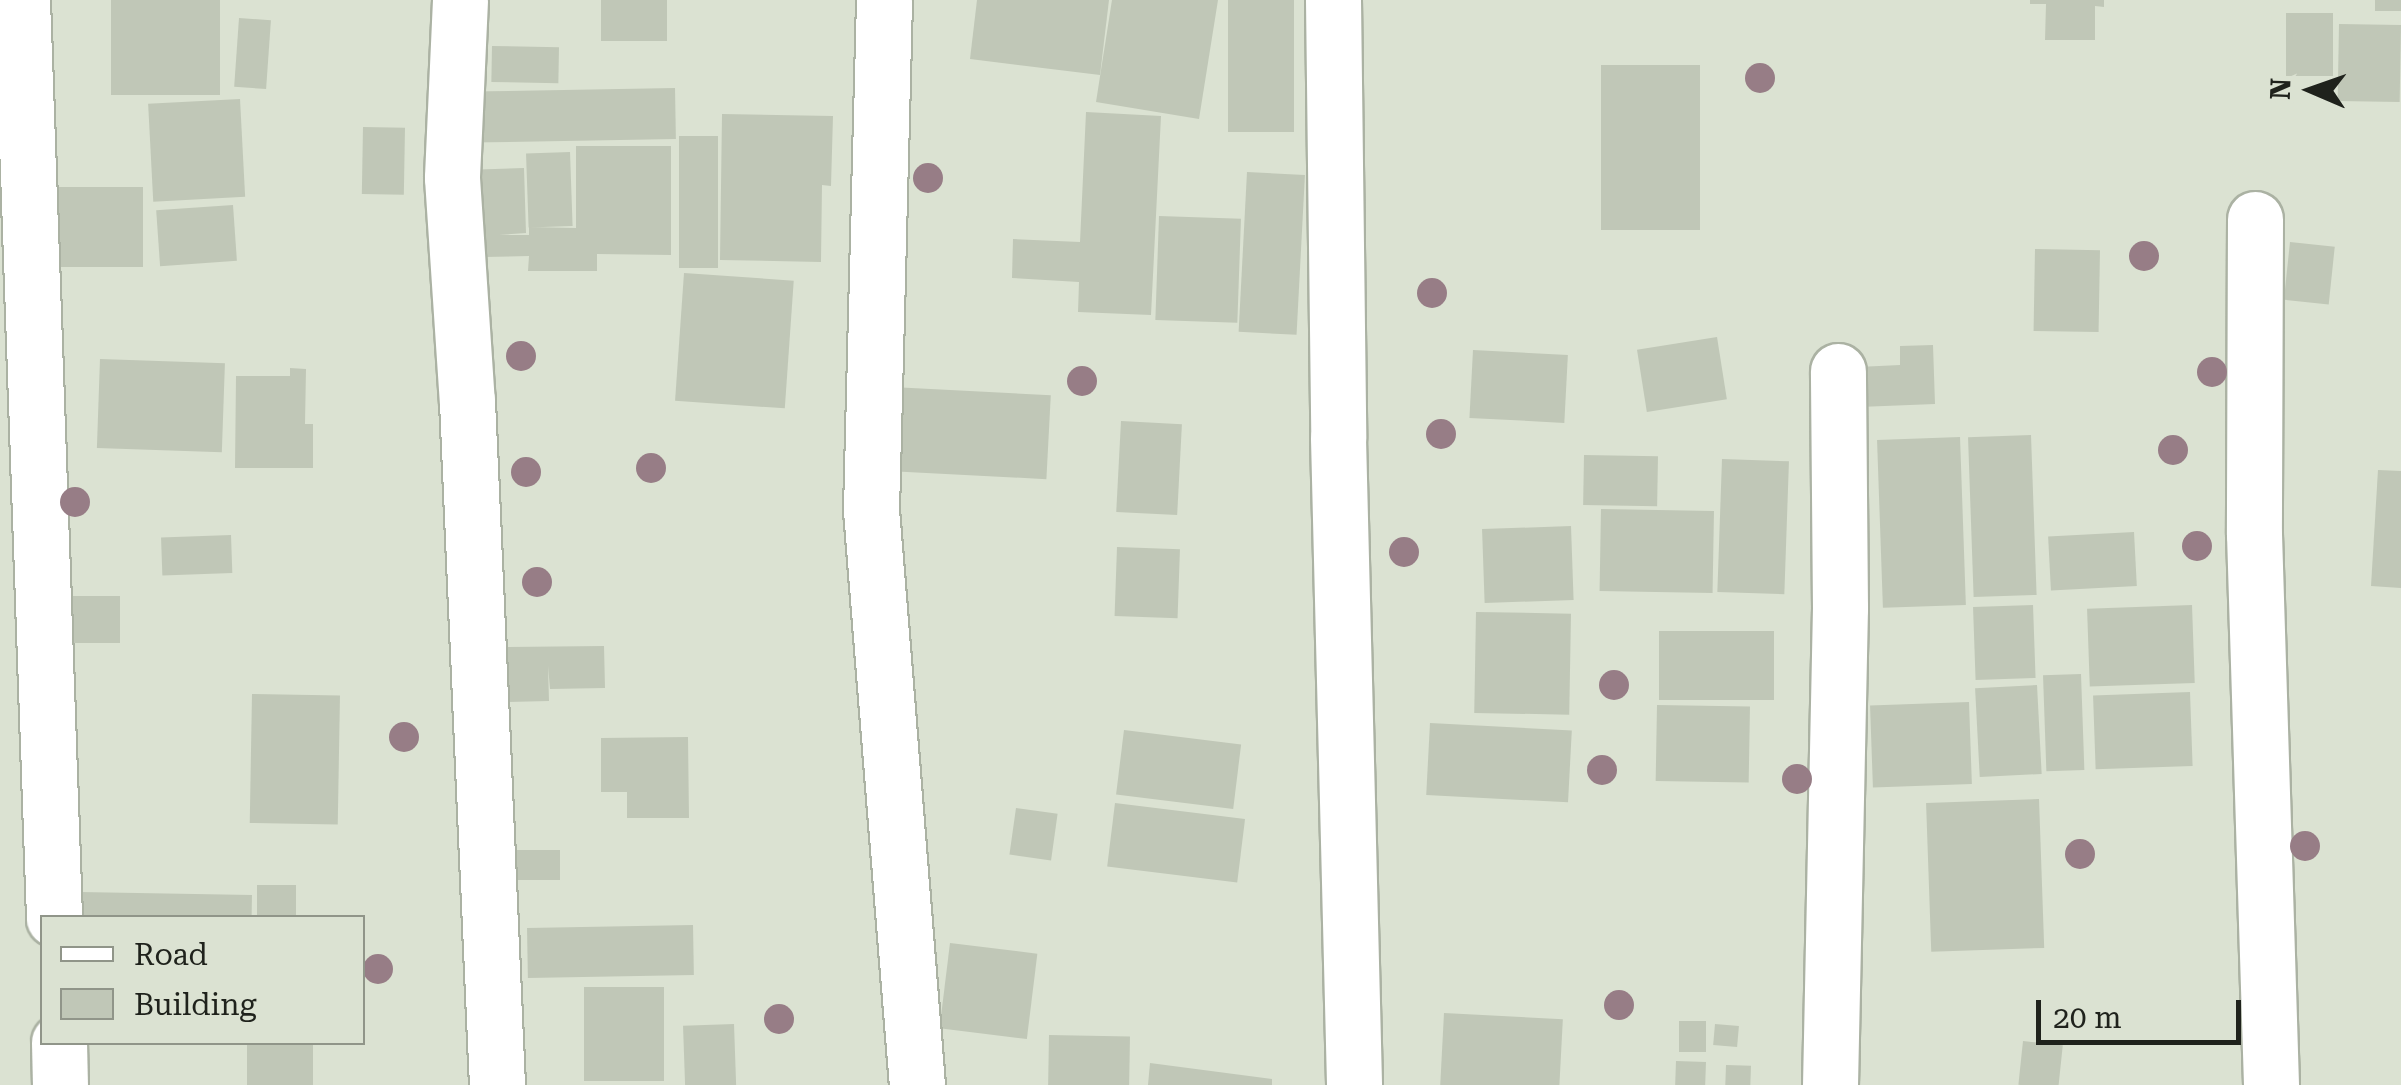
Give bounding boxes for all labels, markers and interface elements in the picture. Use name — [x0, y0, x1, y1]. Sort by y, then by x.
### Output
north arrow — [2261, 40, 2361, 140]
text: N — [2264, 78, 2297, 100]
legend — [40, 915, 365, 1045]
text: Road — [134, 937, 208, 972]
scale bar — [2041, 980, 2246, 1042]
text: Building — [134, 987, 257, 1022]
text: 20 m — [2053, 1000, 2122, 1035]

